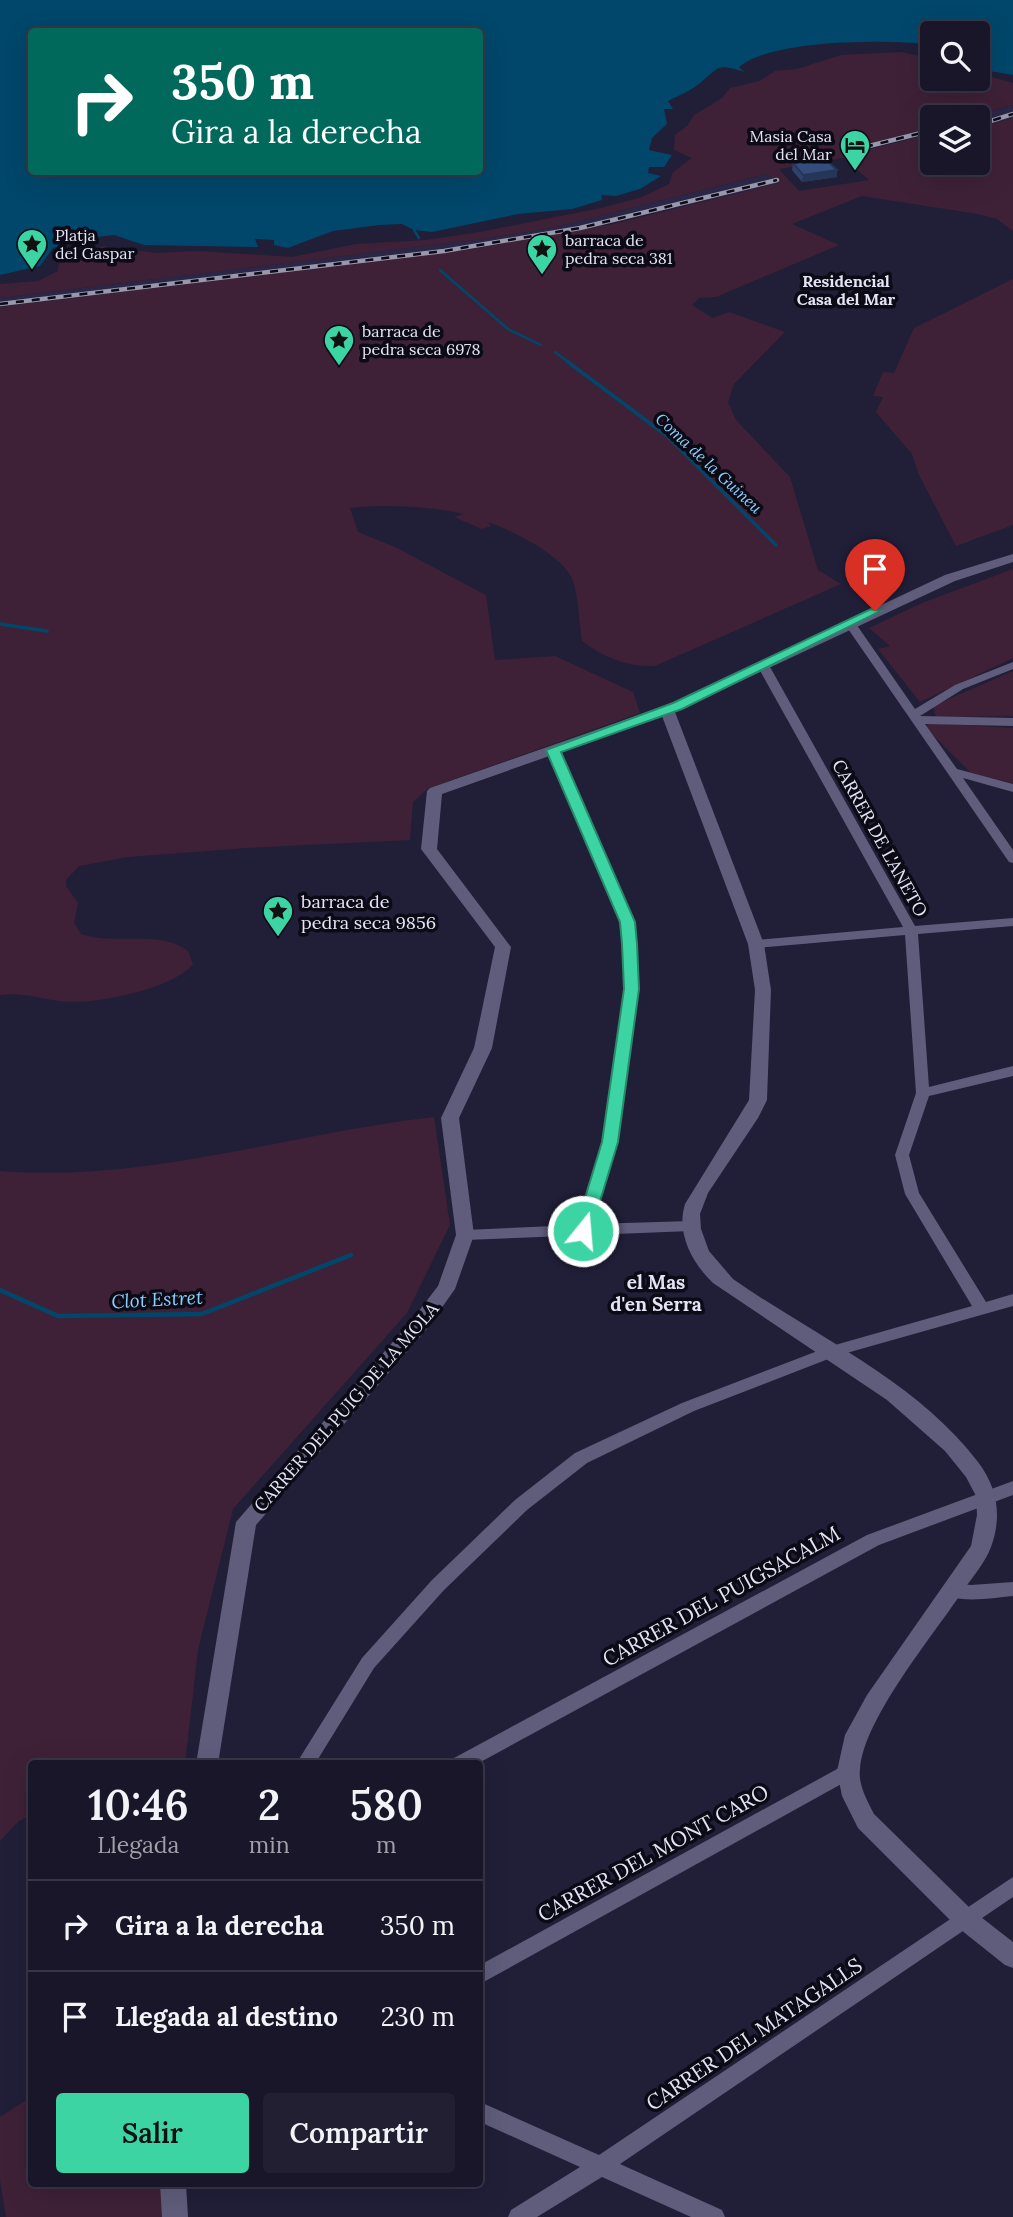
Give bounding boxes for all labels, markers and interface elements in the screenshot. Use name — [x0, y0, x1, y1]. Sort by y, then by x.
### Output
map controls — [920, 21, 990, 175]
button: search — [920, 21, 990, 91]
text: 350 m — [171, 50, 314, 112]
icon: right — [56, 56, 147, 147]
button: layers — [920, 105, 990, 175]
text: Gira a la derecha — [171, 111, 421, 152]
place label: Masia Casa del Mar — [750, 126, 832, 164]
hotel icon: Masia Casa del Mar — [838, 128, 872, 172]
place label: Platja del Gaspar — [55, 225, 134, 263]
place icon: Platja del Gaspar — [15, 227, 49, 271]
place label: barraca de pedra seca 381 — [565, 230, 673, 268]
place icon: barraca de pedra seca 381 — [525, 232, 559, 276]
district label: Residencial Casa del Mar — [797, 271, 896, 309]
place label: barraca de pedra seca 6978 — [362, 321, 480, 359]
place icon: barraca de pedra seca 6978 — [322, 323, 356, 367]
water label: Coma de la Guineu — [652, 409, 767, 518]
pin — [845, 539, 905, 611]
icon: arrive — [856, 550, 894, 588]
street label: CARRER DE L'ANETO — [827, 755, 933, 921]
place label: barraca de pedra seca 9856 — [301, 890, 436, 934]
place icon: barraca de pedra seca 9856 — [261, 894, 295, 938]
position arrow — [546, 1194, 620, 1268]
district label: el Mas d'en Serra — [610, 1270, 702, 1316]
water label: Clot Estret — [111, 1285, 203, 1313]
street label: CARRER DEL PUIG DE LA MOLA — [249, 1297, 444, 1517]
street label: CARRER DEL PUIGSACALM — [598, 1519, 844, 1673]
text: 10:46 — [88, 1778, 189, 1832]
text: 2 — [258, 1778, 280, 1832]
text: 580 — [350, 1778, 423, 1832]
street label: CARRER DEL MONT CARO — [533, 1778, 773, 1928]
text: Llegada — [97, 1830, 179, 1859]
text: min — [249, 1830, 290, 1859]
text: m — [376, 1830, 397, 1859]
icon: right — [56, 1907, 94, 1945]
text: Gira a la derecha — [115, 1909, 324, 1942]
text: 350 m — [380, 1909, 455, 1942]
street label: CARRER DEL MATAGALLS — [641, 1951, 867, 2117]
icon: arrive — [56, 1998, 94, 2036]
text: Llegada al destino — [115, 2000, 338, 2033]
text: 230 m — [381, 2000, 455, 2033]
button: Salir — [56, 2093, 249, 2173]
button: Compartir — [263, 2093, 455, 2173]

